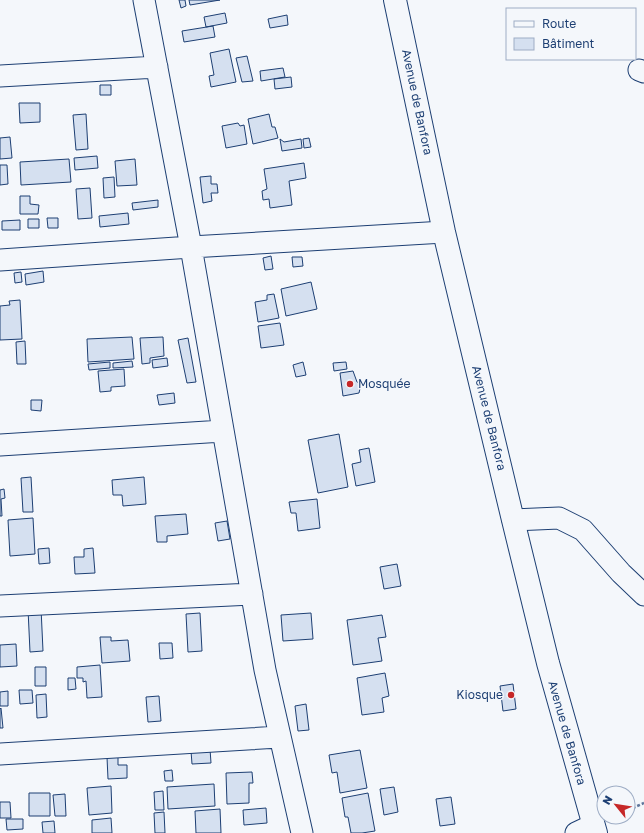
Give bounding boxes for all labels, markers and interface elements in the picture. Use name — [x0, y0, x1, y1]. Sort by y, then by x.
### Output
legend — [506, 8, 636, 60]
text: Route — [542, 16, 576, 31]
text: Bâtiment — [542, 36, 595, 51]
street label: Avenue de Banfora — [399, 48, 436, 156]
street label: Avenue de Banfora — [469, 364, 510, 472]
place label: Mosquée — [358, 376, 410, 391]
marker: Mosquée — [345, 379, 355, 389]
street label: Avenue de Banfora — [545, 679, 590, 787]
place label: Kiosque — [456, 687, 503, 702]
marker: Kiosque — [506, 690, 516, 700]
north arrow — [596, 785, 636, 825]
text: N — [599, 793, 615, 807]

